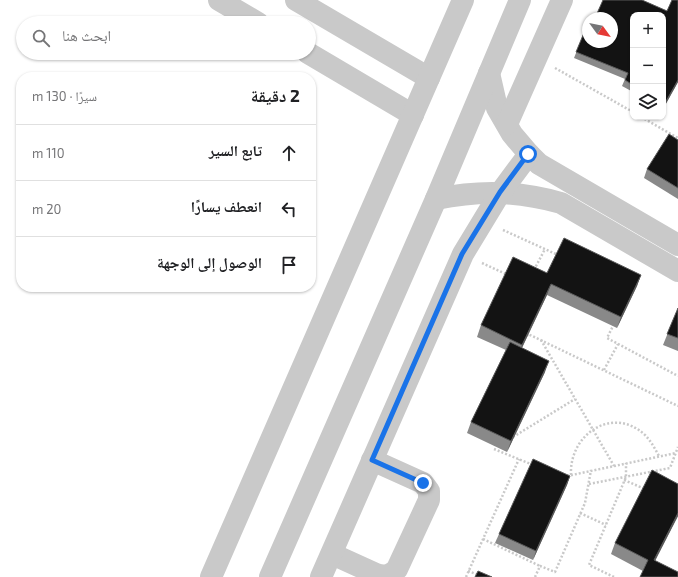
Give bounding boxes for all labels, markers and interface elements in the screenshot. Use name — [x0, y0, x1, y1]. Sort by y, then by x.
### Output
north arrow — [582, 12, 618, 48]
map controls — [630, 12, 666, 120]
button: + — [630, 12, 666, 48]
search box — [16, 16, 316, 60]
text: ابحث هنا — [62, 26, 111, 44]
icon: search — [30, 27, 52, 49]
button: − — [630, 48, 666, 84]
button: layers — [630, 84, 666, 120]
text: 2 دقيقة — [251, 85, 300, 105]
text: سيرًا · 130 m — [32, 88, 97, 104]
text: تابع السير — [209, 141, 262, 159]
icon: ahead — [278, 142, 300, 164]
text: 110 m — [32, 145, 64, 161]
route start — [519, 145, 537, 163]
text: انعطف يسارًا — [191, 197, 262, 215]
icon: left — [278, 198, 300, 220]
text: 20 m — [32, 201, 61, 217]
text: الوصول إلى الوجهة — [157, 253, 262, 271]
icon: arrive — [278, 254, 300, 276]
route end — [414, 474, 432, 492]

